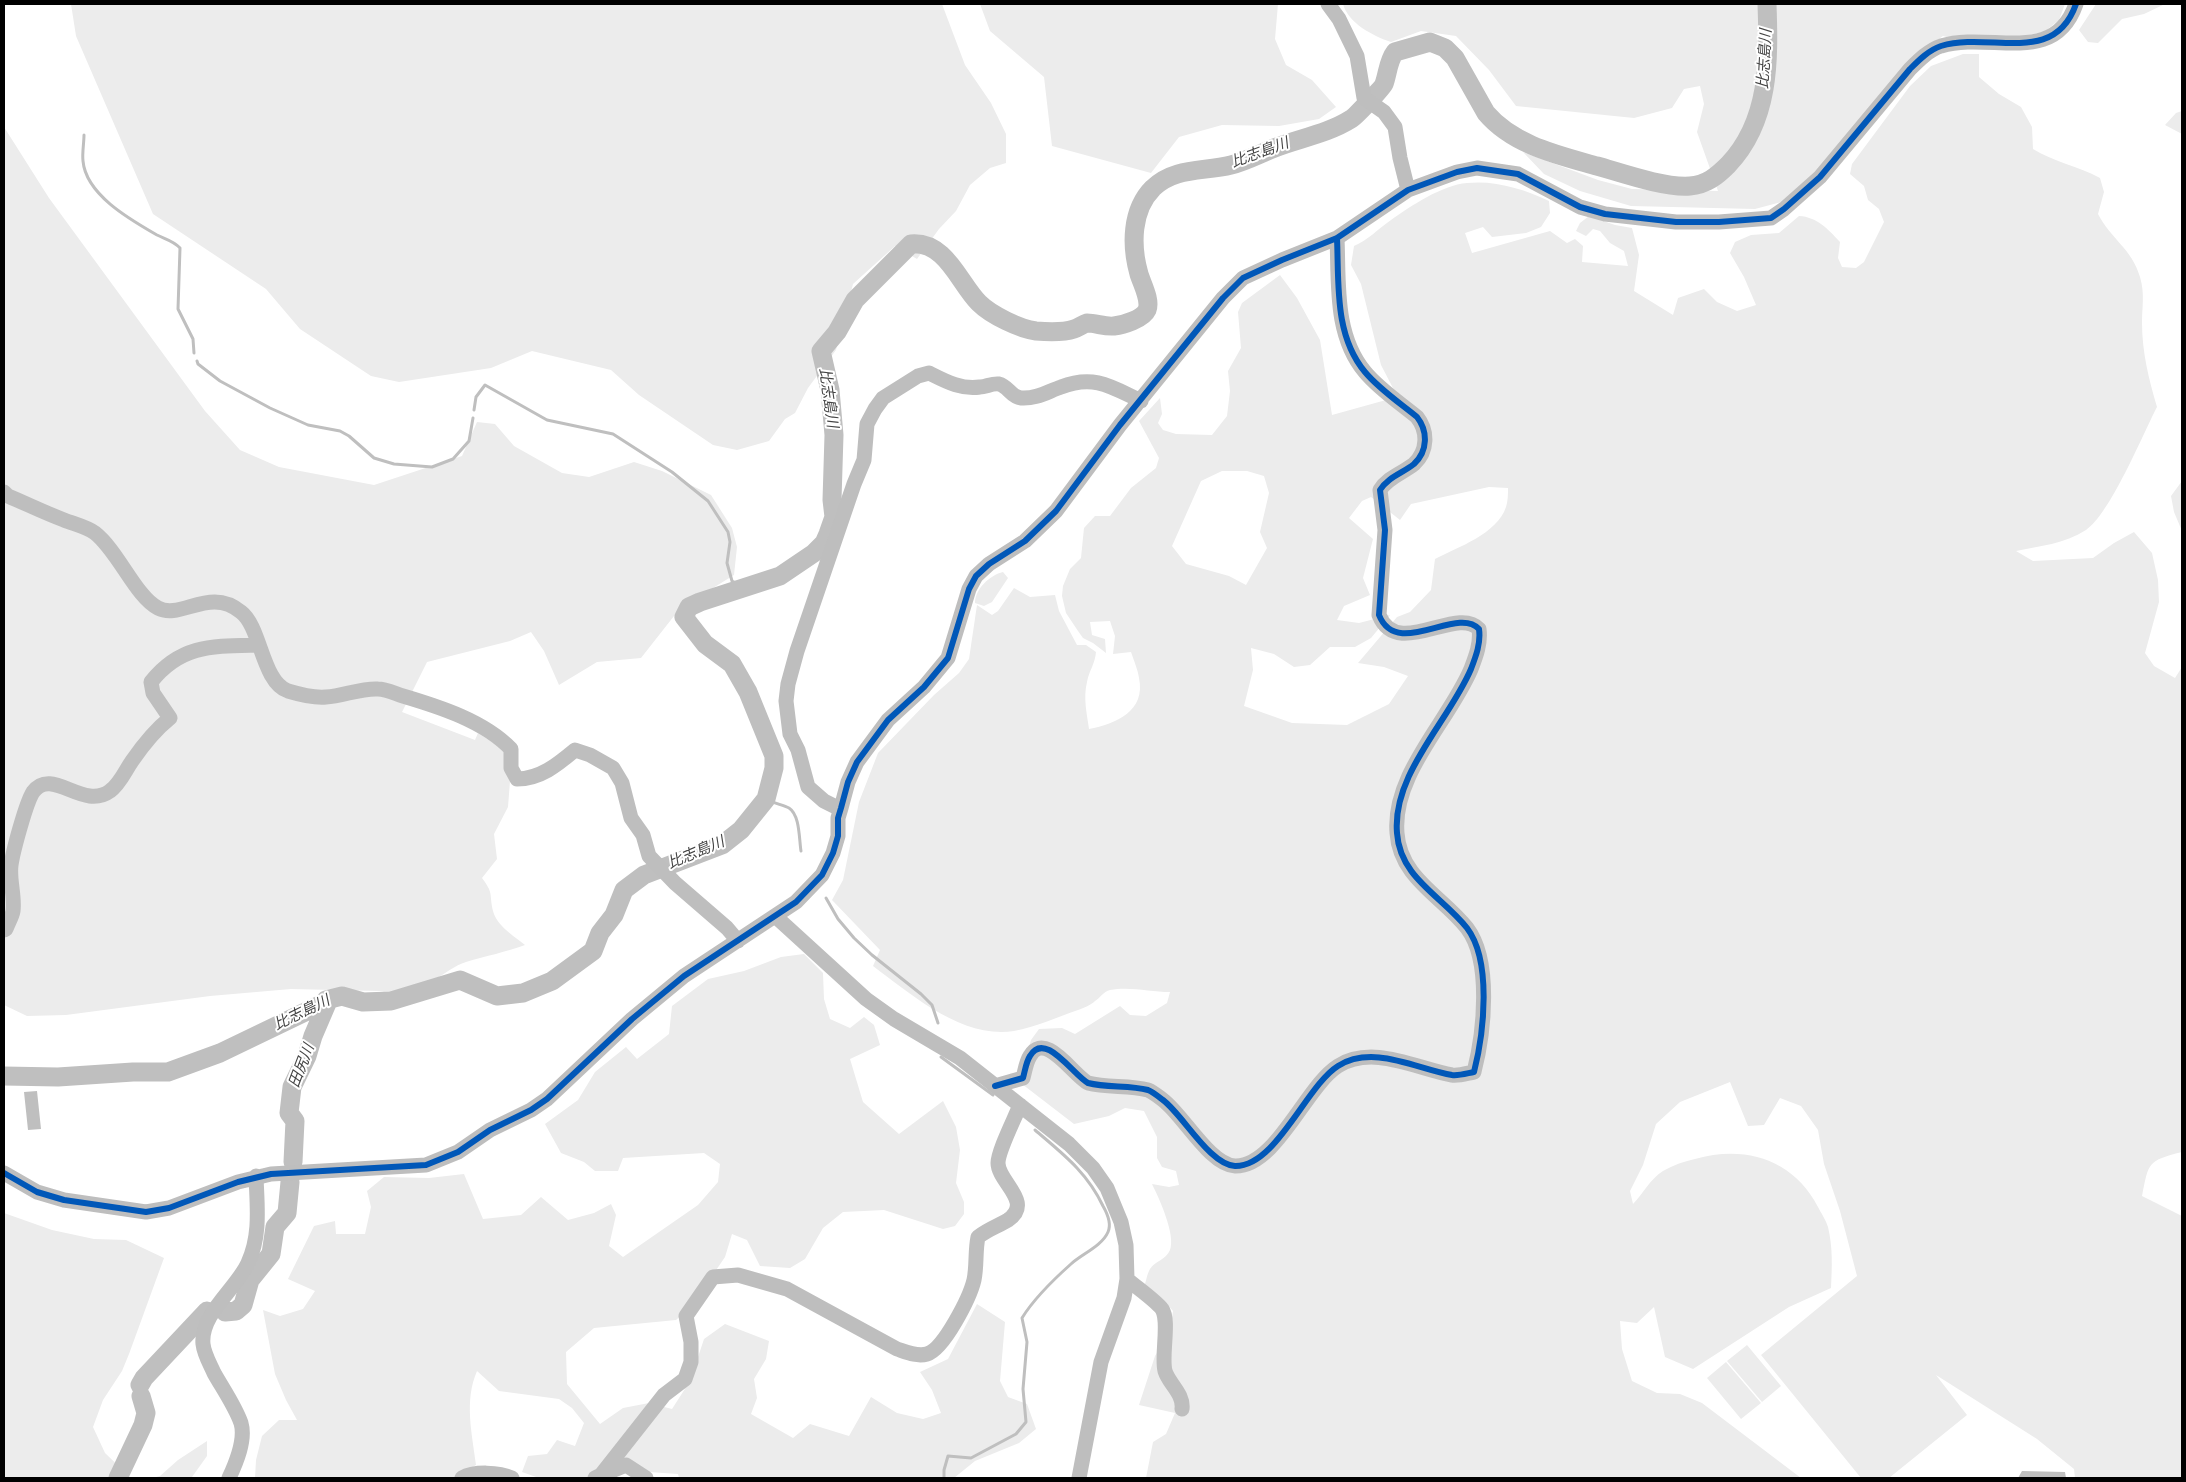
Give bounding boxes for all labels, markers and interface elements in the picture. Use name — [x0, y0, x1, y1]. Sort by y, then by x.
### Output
water label: 比志島川 — [1754, 29, 1776, 89]
water label: 比志島川 — [1229, 134, 1291, 172]
water label: 比志島川 — [815, 367, 841, 429]
water label: 比志島川 — [665, 833, 727, 873]
water label: 比志島川 — [271, 992, 333, 1034]
water label: 田尻川 — [286, 1042, 318, 1090]

